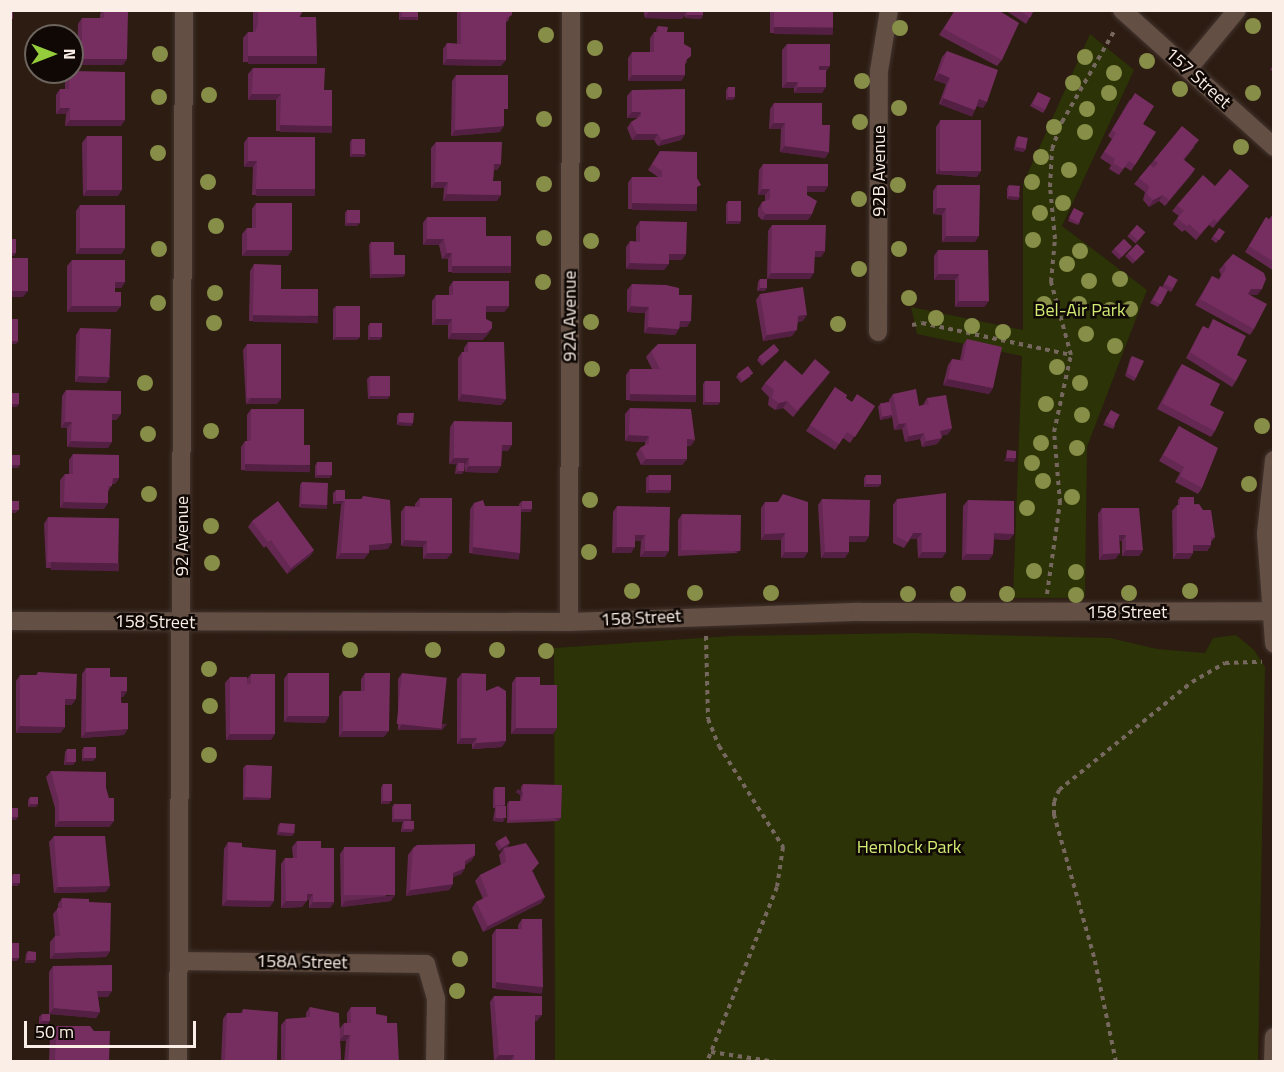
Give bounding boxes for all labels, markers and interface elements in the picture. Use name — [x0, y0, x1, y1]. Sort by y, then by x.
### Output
north arrow — [24, 24, 84, 84]
street label: 157 Street — [1161, 43, 1235, 113]
text: N — [58, 48, 82, 60]
street label: 92B Avenue — [868, 125, 890, 217]
street label: 92A Avenue — [559, 270, 581, 362]
park label: Bel-Air Park — [1034, 299, 1126, 321]
street label: 92 Avenue — [171, 496, 193, 576]
street label: 158 Street — [1087, 601, 1167, 623]
street label: 158 Street — [600, 605, 682, 631]
street label: 158 Street — [115, 610, 195, 634]
park label: Hemlock Park — [857, 836, 961, 858]
street label: 158A Street — [256, 950, 348, 974]
scale bar — [27, 1009, 200, 1047]
text: 50 m — [35, 1018, 74, 1045]

